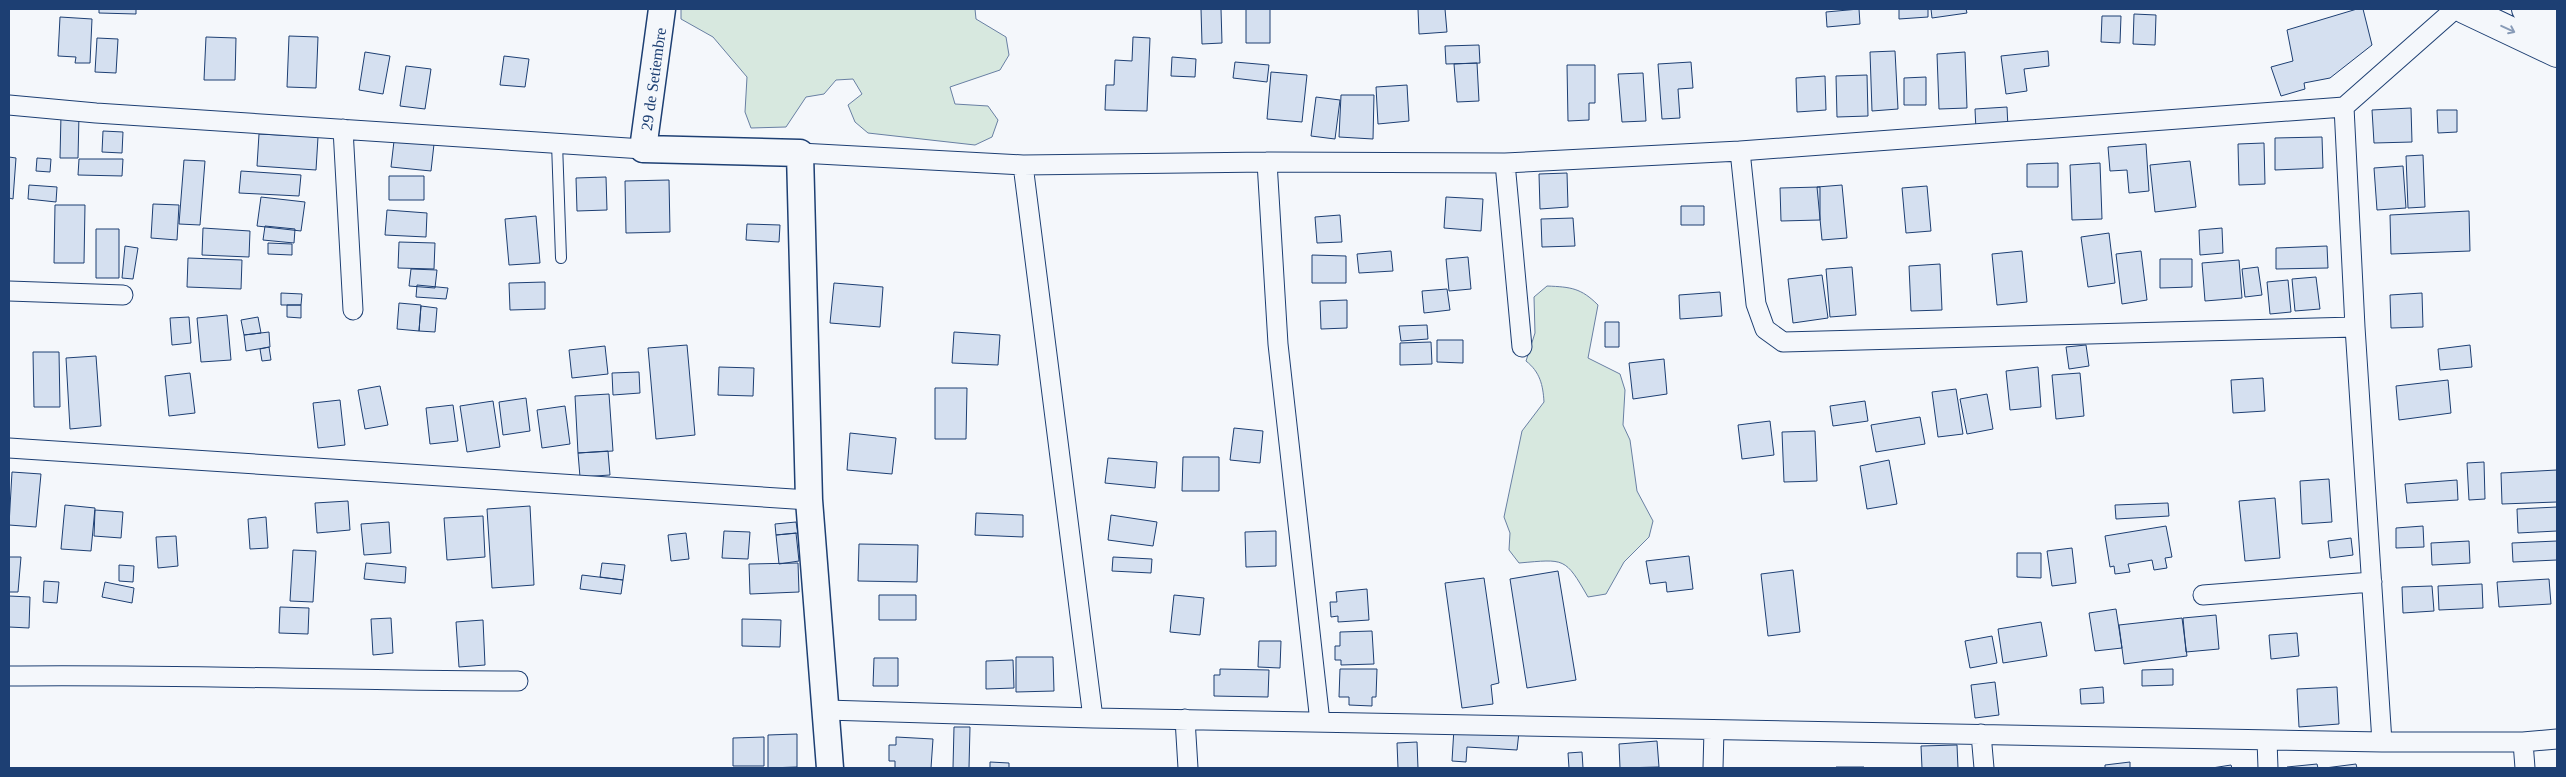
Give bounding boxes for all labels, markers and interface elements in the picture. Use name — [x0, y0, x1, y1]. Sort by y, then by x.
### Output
one-way arrow — [2500, 25, 2515, 35]
street label: 29 de Setiembre — [638, 26, 669, 132]

